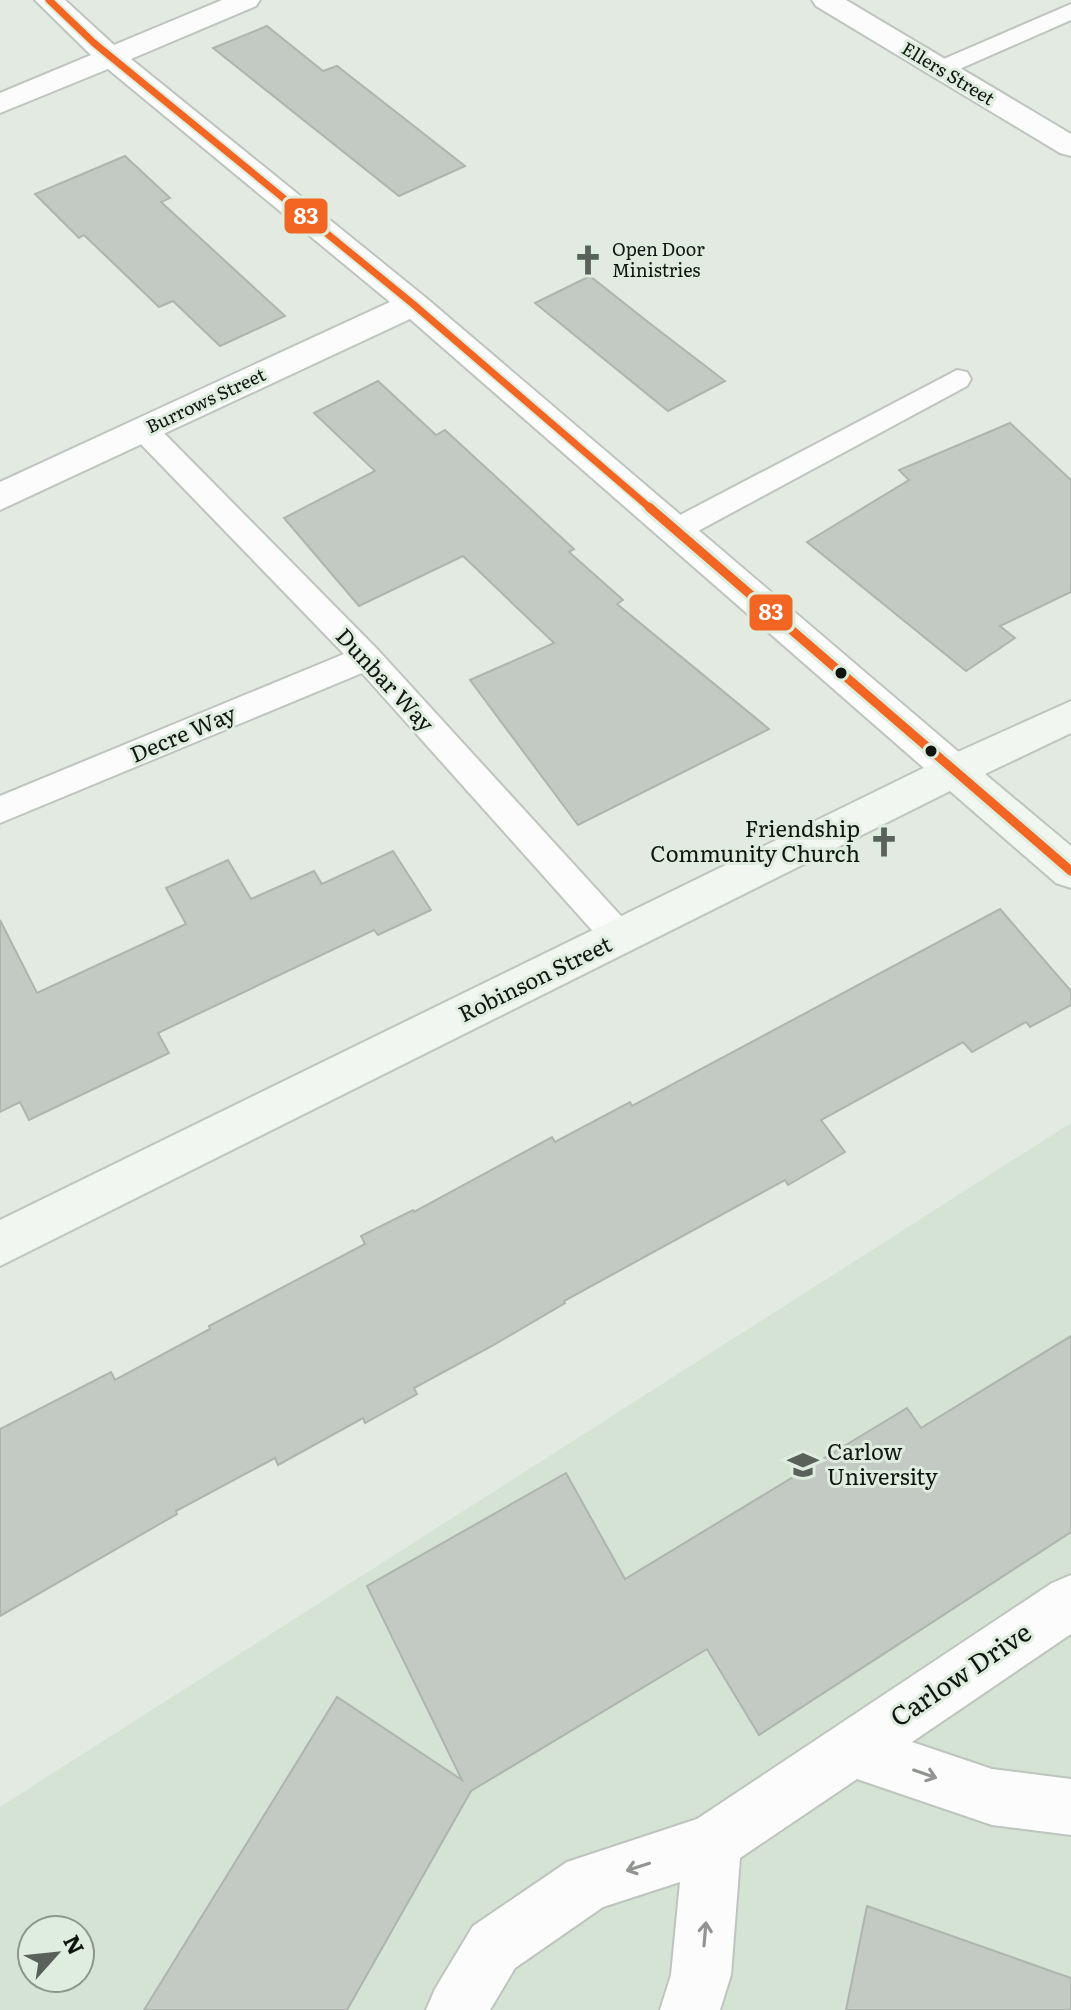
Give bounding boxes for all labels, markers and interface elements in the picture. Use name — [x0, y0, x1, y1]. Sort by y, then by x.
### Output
street label: Ellers Street — [897, 34, 1001, 111]
line badge: 83 — [283, 197, 329, 235]
text: 83 — [293, 198, 319, 231]
place label: Open Door Ministries — [612, 235, 705, 283]
church icon: Open Door Ministries — [571, 243, 605, 277]
street label: Burrows Street — [141, 360, 270, 439]
line badge: 83 — [748, 593, 794, 632]
text: 83 — [758, 594, 784, 627]
street label: Dunbar Way — [329, 620, 443, 739]
unlabelled marker — [833, 665, 849, 681]
street label: Decre Way — [124, 695, 241, 770]
unlabelled marker — [923, 743, 939, 759]
place label: Friendship Community Church — [650, 811, 860, 869]
church icon: Friendship Community Church — [867, 825, 901, 859]
street label: Robinson Street — [452, 926, 617, 1029]
place label: Carlow University — [827, 1434, 938, 1492]
school or university icon: Carlow University — [786, 1448, 820, 1482]
street label: Carlow Drive — [881, 1611, 1038, 1735]
one-way arrow — [912, 1768, 937, 1782]
one-way arrow — [625, 1860, 650, 1875]
north arrow — [16, 1914, 96, 1994]
one-way arrow — [698, 1921, 713, 1948]
text: N — [56, 1929, 94, 1960]

